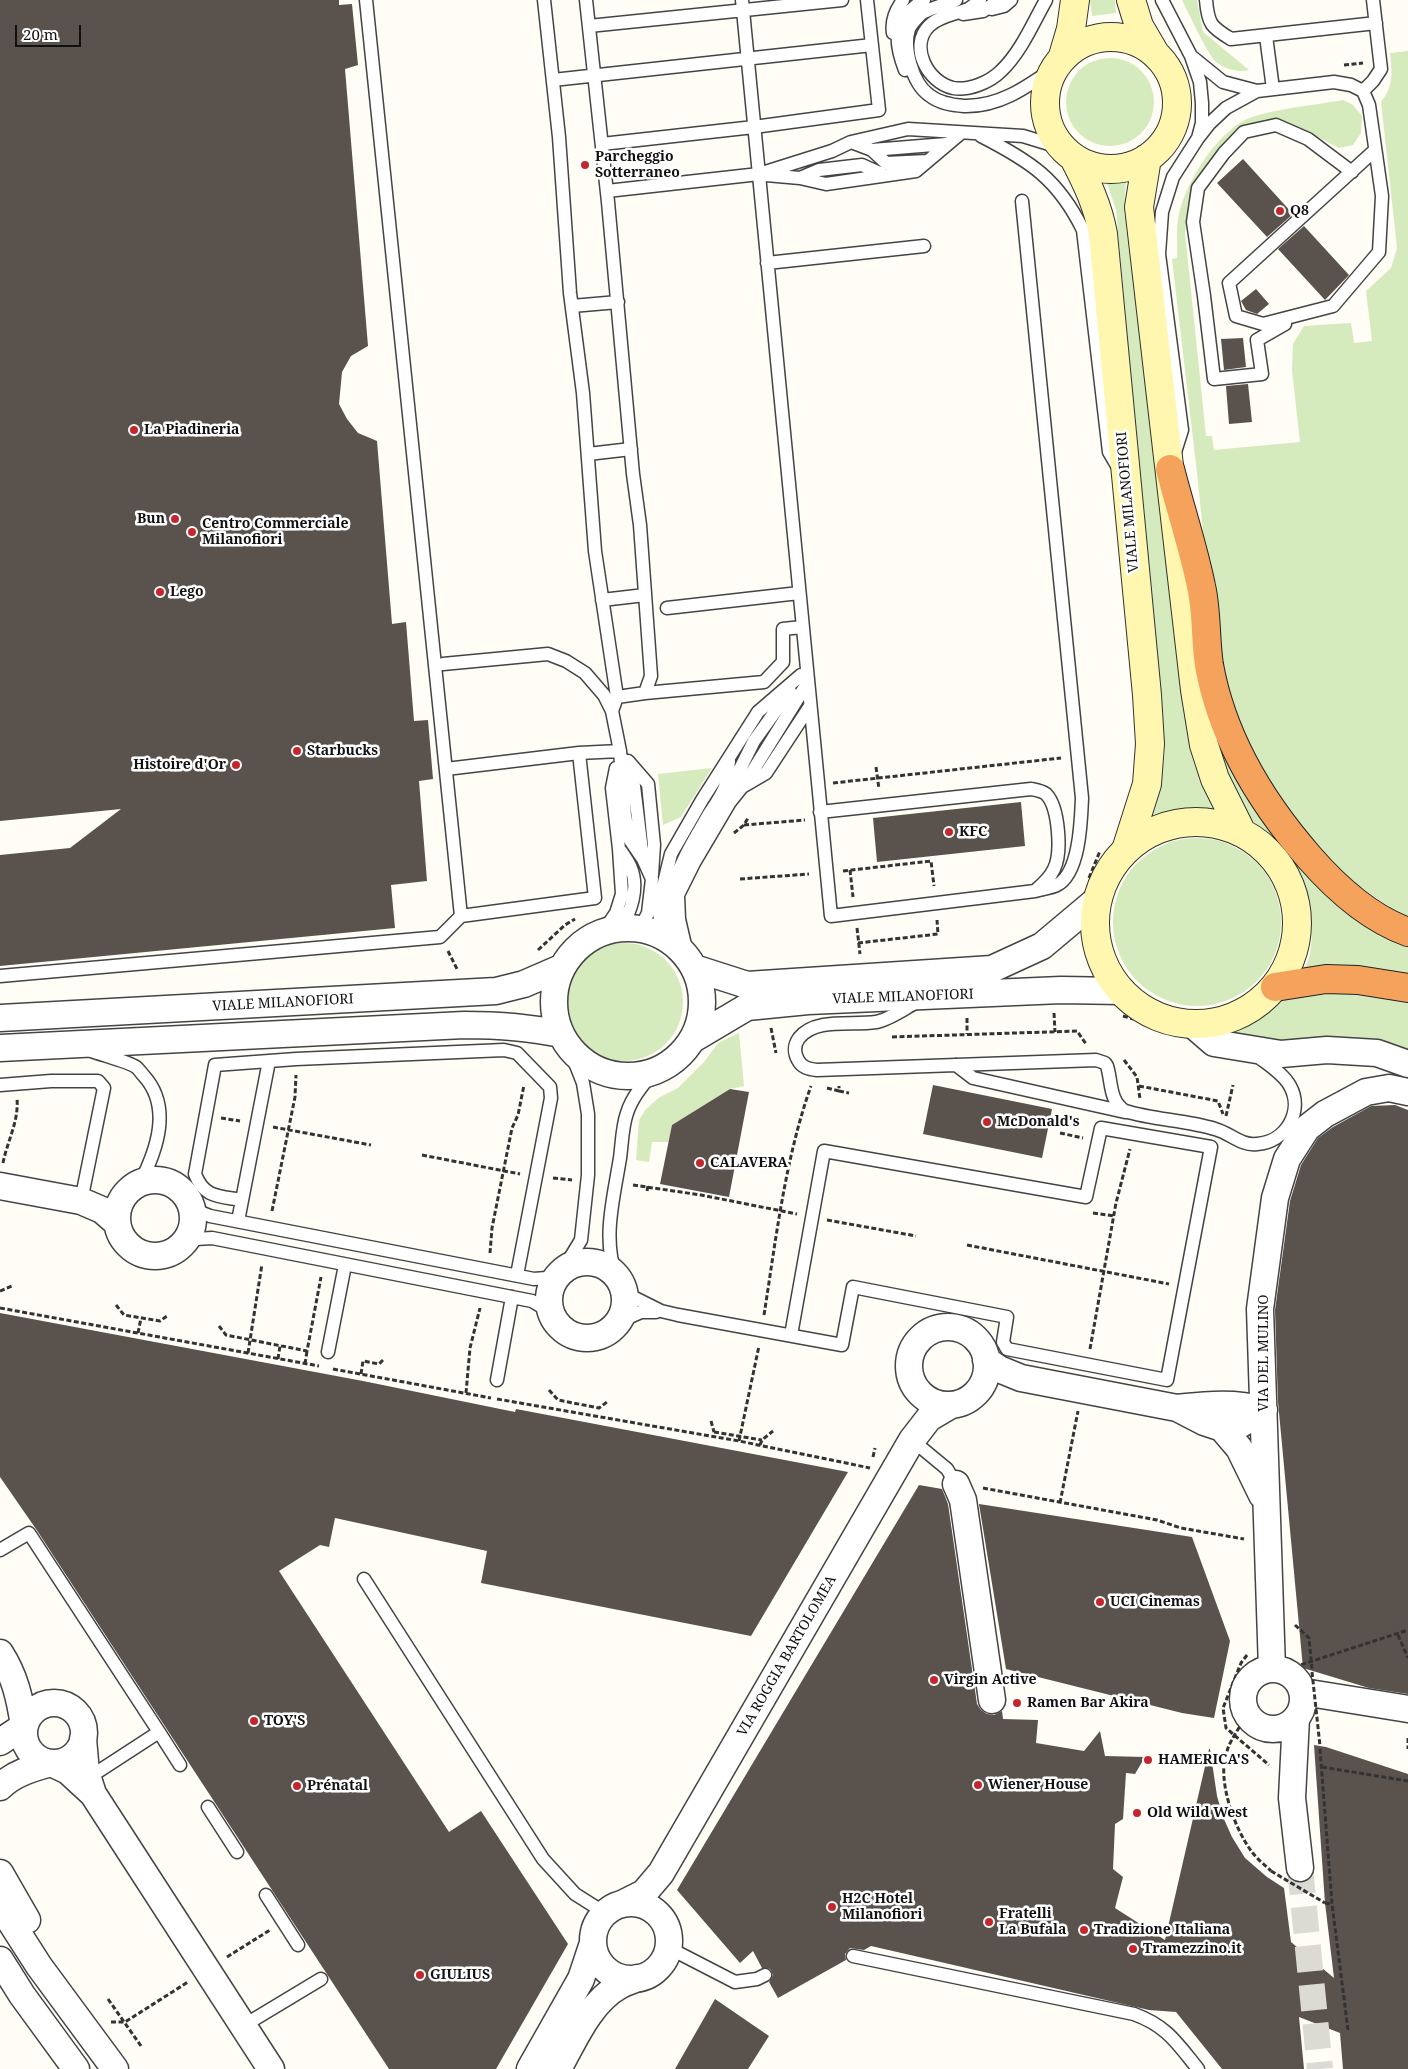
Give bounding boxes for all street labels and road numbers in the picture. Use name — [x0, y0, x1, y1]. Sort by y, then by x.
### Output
street label: VIALE MILANOFIORI — [1113, 431, 1143, 573]
street label: VIALE MILANOFIORI — [832, 986, 974, 1008]
street label: VIALE MILANOFIORI — [212, 991, 354, 1015]
street label: VIA DEL MULINO — [1256, 1294, 1272, 1412]
street label: VIA ROGGIA BARTOLOMEA — [734, 1572, 840, 1740]

